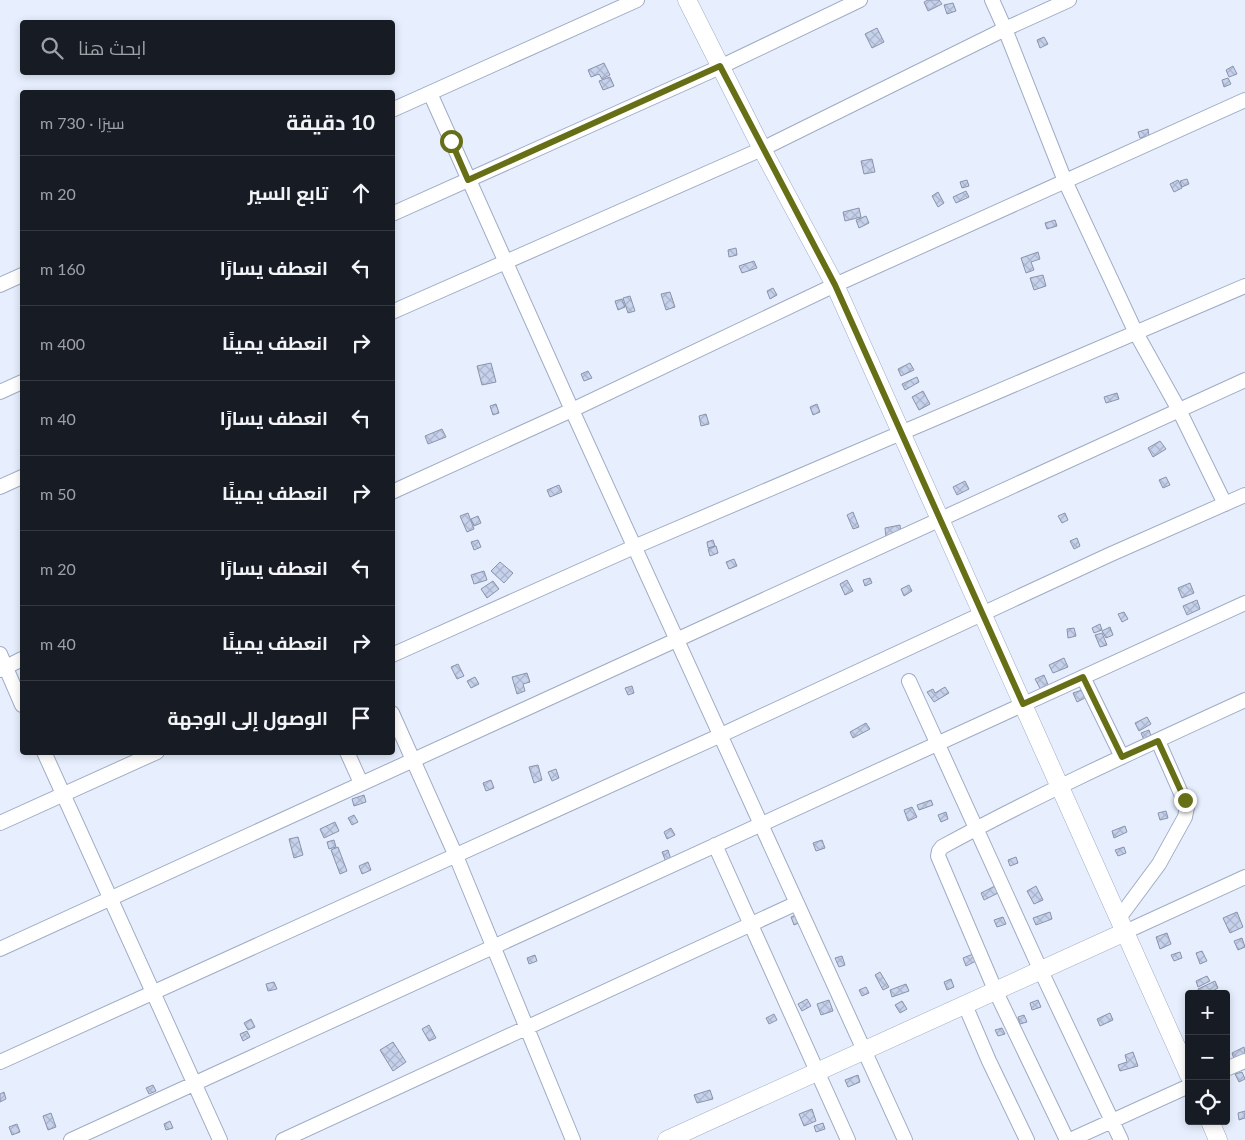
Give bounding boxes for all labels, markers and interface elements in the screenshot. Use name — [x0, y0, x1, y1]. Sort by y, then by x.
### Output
search box — [20, 20, 395, 75]
icon: search — [38, 34, 66, 62]
text: ابحث هنا — [78, 36, 146, 59]
text: 10 دقيقة — [286, 109, 375, 134]
text: سيرًا · 730 m — [40, 113, 125, 132]
route start — [440, 130, 463, 153]
icon: ahead — [347, 179, 375, 207]
text: تابع السير — [248, 181, 328, 204]
text: 20 m — [40, 184, 76, 203]
icon: left — [347, 254, 375, 282]
text: انعطف يسارًا — [220, 256, 328, 279]
text: 160 m — [40, 259, 85, 278]
icon: right — [347, 329, 375, 357]
text: انعطف يمينًا — [222, 331, 328, 354]
text: 400 m — [40, 334, 85, 353]
icon: left — [347, 404, 375, 432]
text: انعطف يسارًا — [220, 406, 328, 429]
text: 40 m — [40, 409, 76, 428]
icon: right — [347, 479, 375, 507]
text: انعطف يمينًا — [222, 481, 328, 504]
text: 50 m — [40, 484, 76, 503]
icon: left — [347, 554, 375, 582]
text: انعطف يسارًا — [220, 556, 328, 579]
text: 20 m — [40, 559, 76, 578]
icon: right — [347, 629, 375, 657]
text: انعطف يمينًا — [222, 631, 328, 654]
text: 40 m — [40, 634, 76, 653]
icon: arrive — [347, 704, 375, 732]
text: الوصول إلى الوجهة — [167, 706, 328, 729]
route end — [1174, 789, 1197, 812]
map controls — [1185, 990, 1230, 1125]
button: + — [1185, 990, 1230, 1035]
button: − — [1185, 1035, 1230, 1080]
button: locate — [1185, 1080, 1230, 1125]

